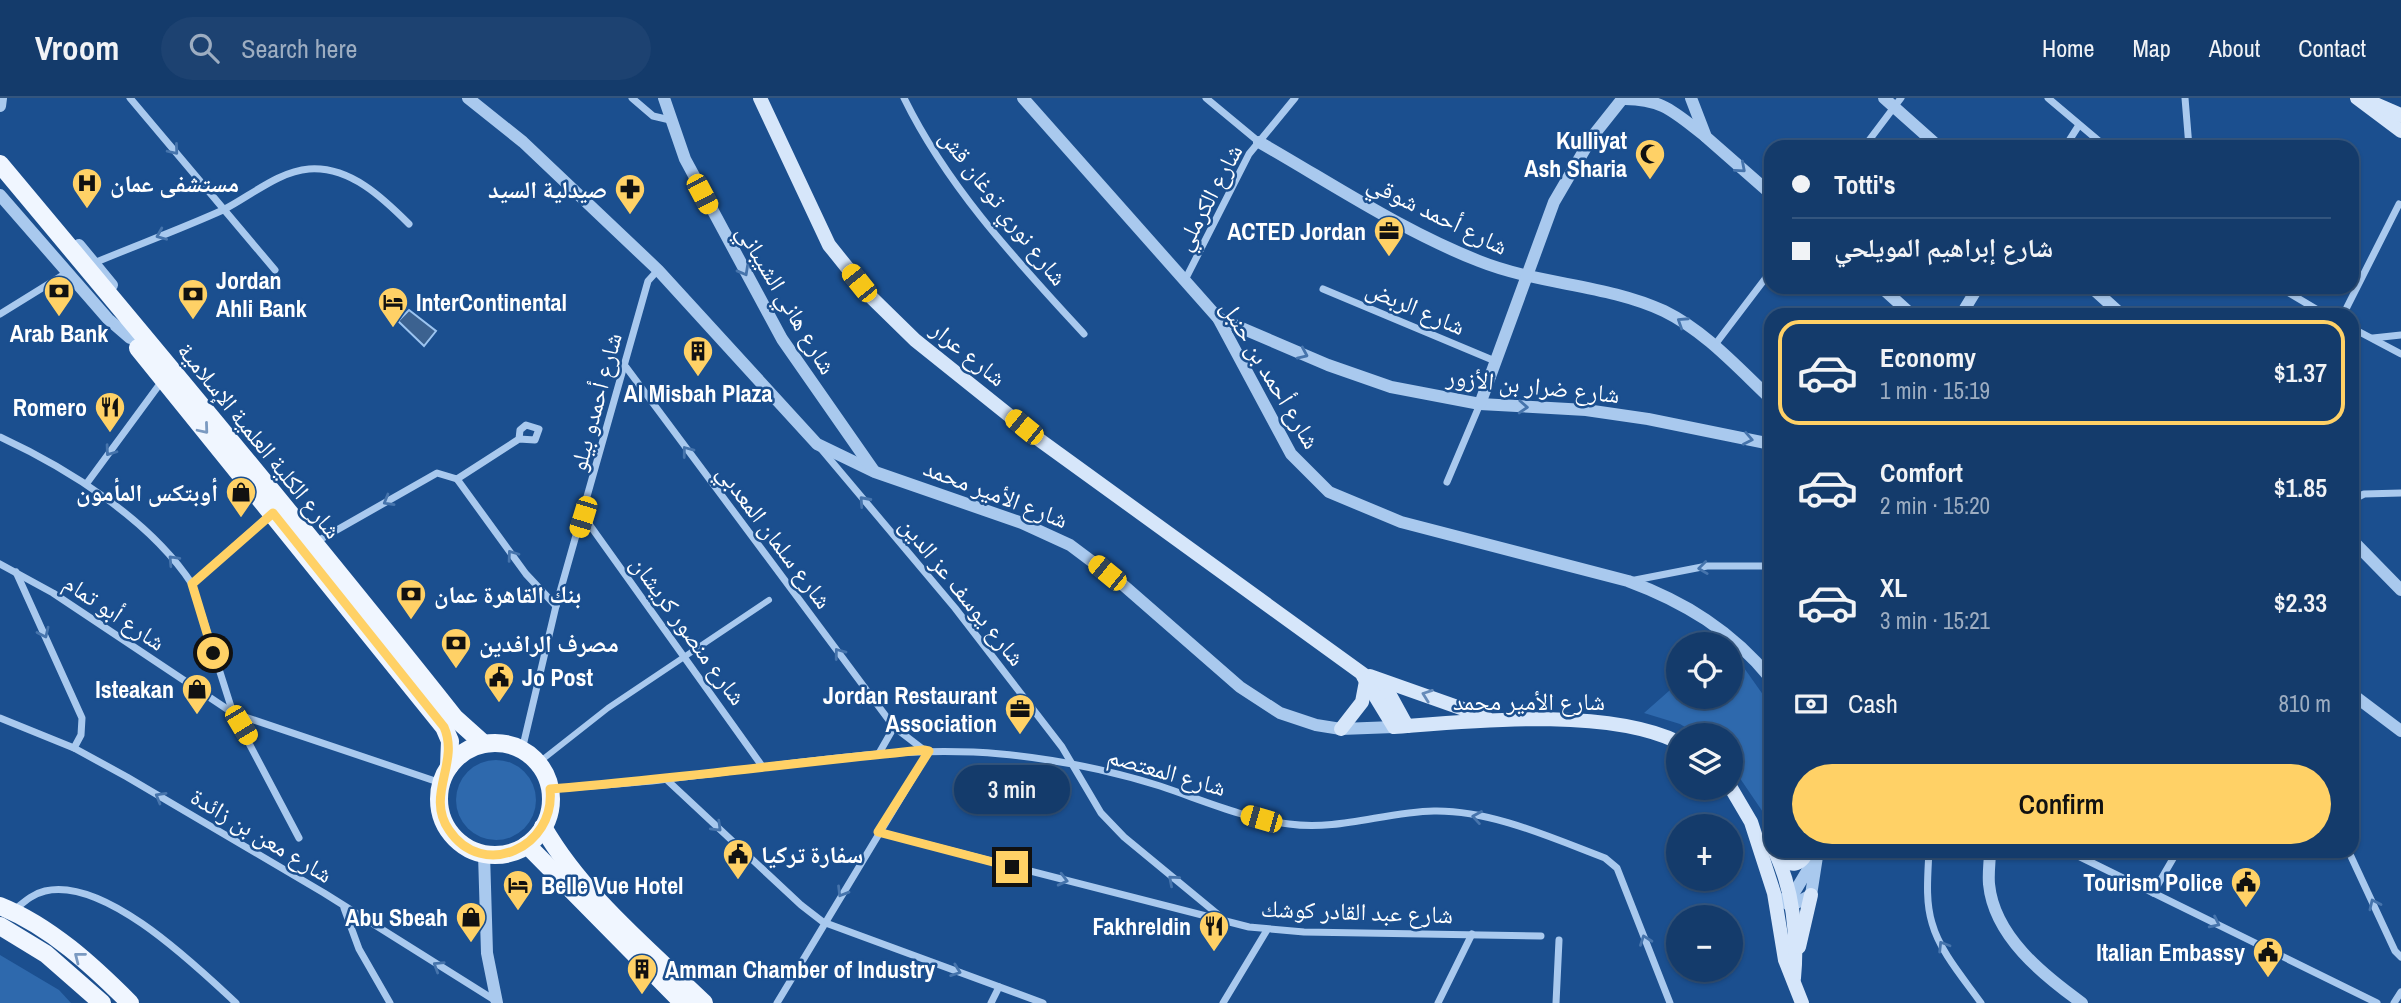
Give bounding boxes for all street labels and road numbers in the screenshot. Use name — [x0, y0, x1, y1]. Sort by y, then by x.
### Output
street label: شارع نوري توغان قش — [930, 122, 1075, 294]
street label: شارع الكرملي — [1167, 138, 1253, 258]
street label: شارع أحمد شوقي — [1361, 166, 1514, 265]
street label: شارع هاني الشيباني — [726, 218, 844, 382]
street label: شارع الربض — [1362, 272, 1470, 342]
street label: شارع أحمد بن حنبل — [1214, 294, 1328, 454]
street label: شارع عرار — [924, 312, 1013, 393]
street label: شارع أحمدو بيلو — [561, 329, 629, 475]
street label: شارع الكلية العلمية الإسلامية — [171, 335, 349, 545]
street label: شارع ضرار بن الأزور — [1444, 360, 1621, 410]
street label: شارع الأمير محمد — [919, 451, 1073, 535]
street label: شارع سلمان المعدبي — [707, 457, 840, 617]
street label: شارع يوسف عز الدين — [893, 510, 1033, 672]
street label: شارع منصور كريشان — [624, 549, 754, 711]
street label: شارع أبو تمام — [57, 566, 172, 659]
street label: شارع الأمير محمد — [1453, 685, 1605, 717]
street label: شارع المعتصم — [1104, 739, 1230, 804]
street label: شارع معن بن زائدة — [185, 780, 339, 890]
street label: شارع عبد القادر كوشك — [1260, 892, 1454, 930]

